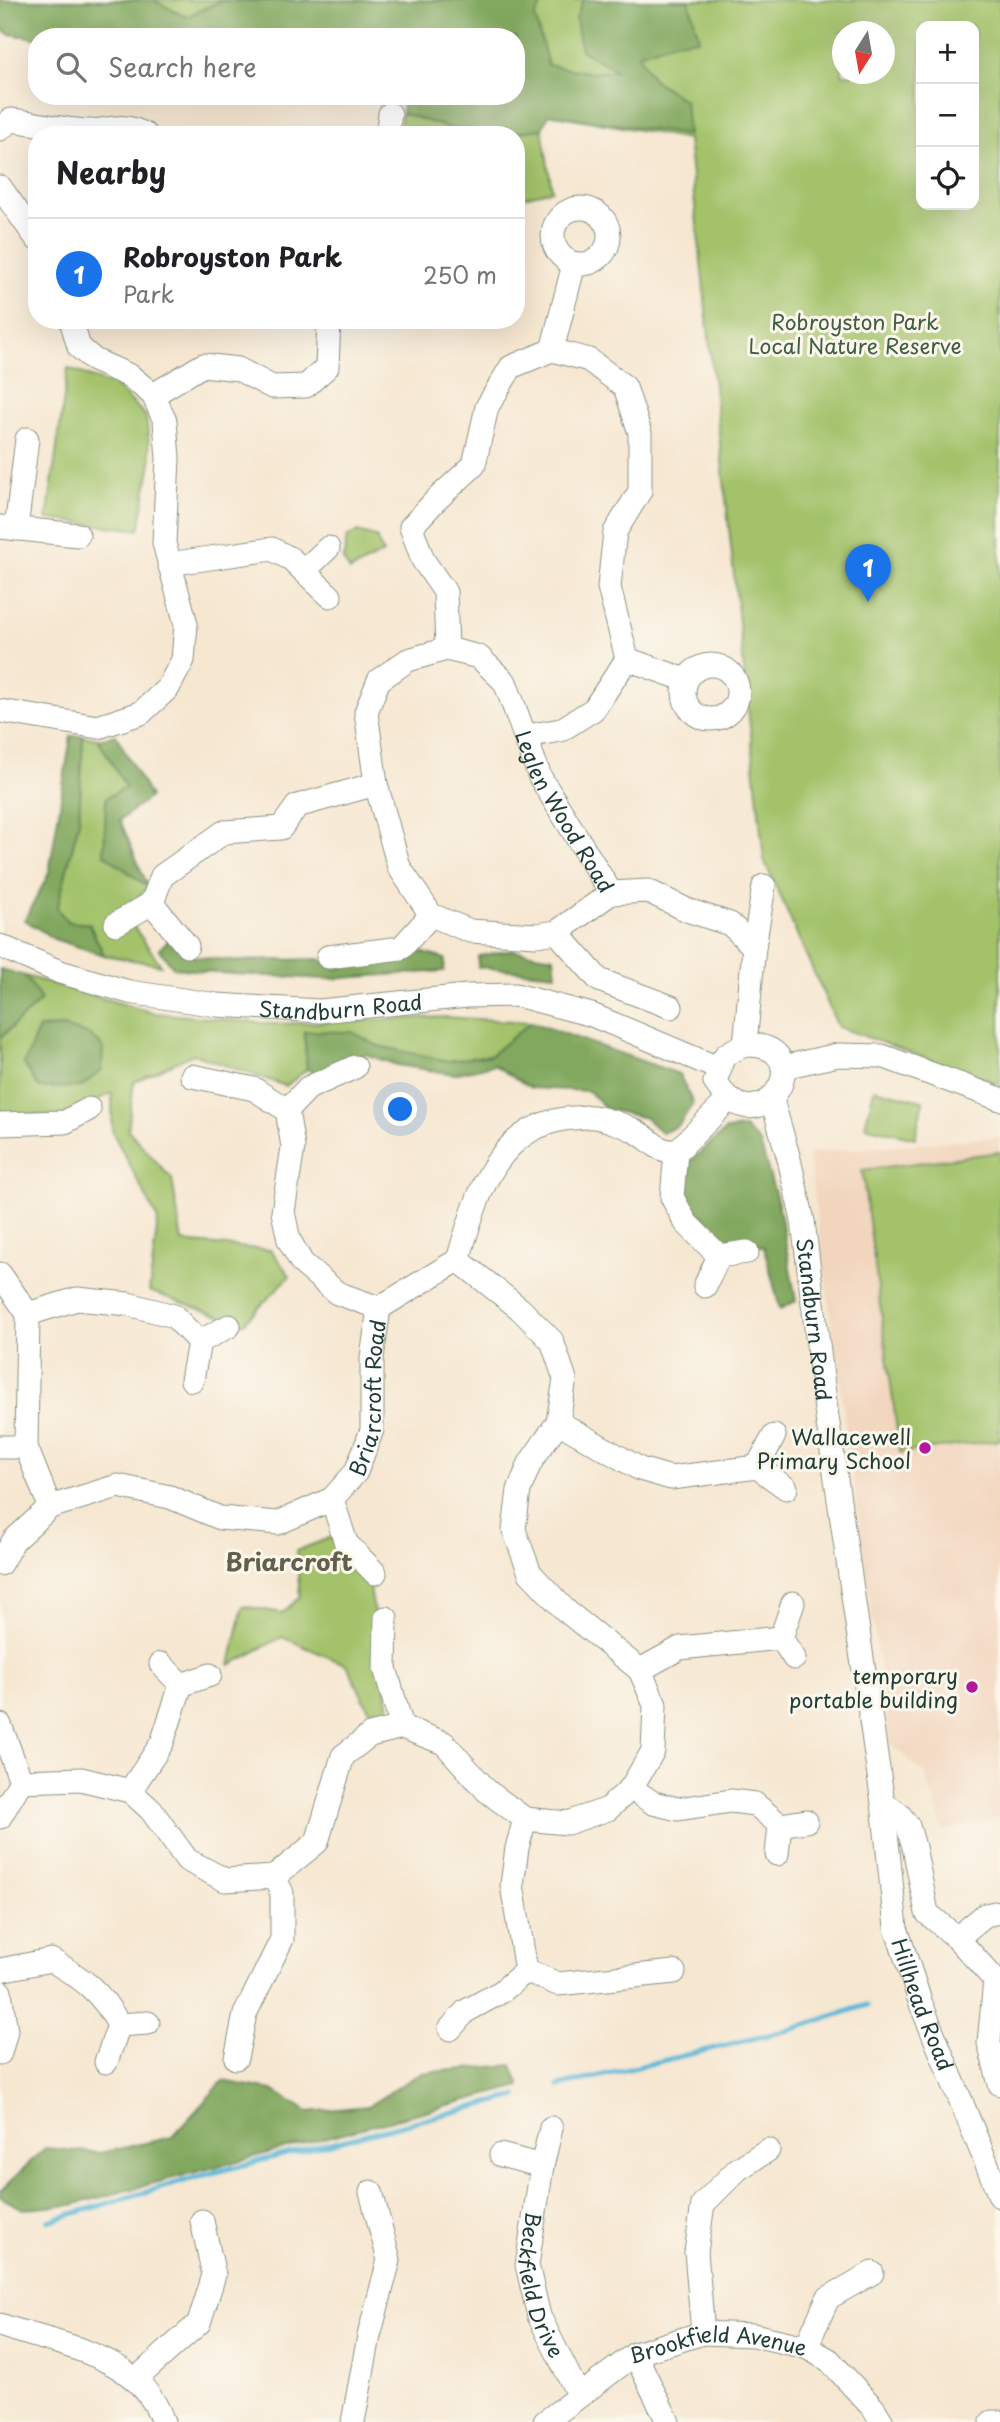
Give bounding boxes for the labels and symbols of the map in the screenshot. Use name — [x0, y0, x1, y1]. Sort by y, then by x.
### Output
north arrow — [832, 21, 895, 84]
park label: Robroyston Park Local Nature Reserve — [748, 305, 962, 361]
pin: 1 — [845, 544, 891, 602]
street label: Leglen Wood Road — [508, 725, 623, 898]
street label: Standburn Road — [258, 985, 424, 1027]
your location — [383, 1092, 417, 1126]
street label: Standburn Road — [789, 1236, 841, 1403]
street label: Briarcroft Road — [340, 1317, 393, 1480]
place label: Wallacewell Primary School — [756, 1420, 911, 1476]
marker: Wallacewell Primary School — [917, 1440, 933, 1456]
district label: Briarcroft — [225, 1543, 353, 1579]
place label: temporary portable building — [789, 1659, 958, 1715]
marker: temporary portable building — [964, 1679, 980, 1695]
street label: Hillhead Road — [884, 1934, 963, 2075]
street label: Beckfield Drive — [511, 2210, 573, 2363]
street label: Brookfield Avenue — [625, 2317, 810, 2371]

